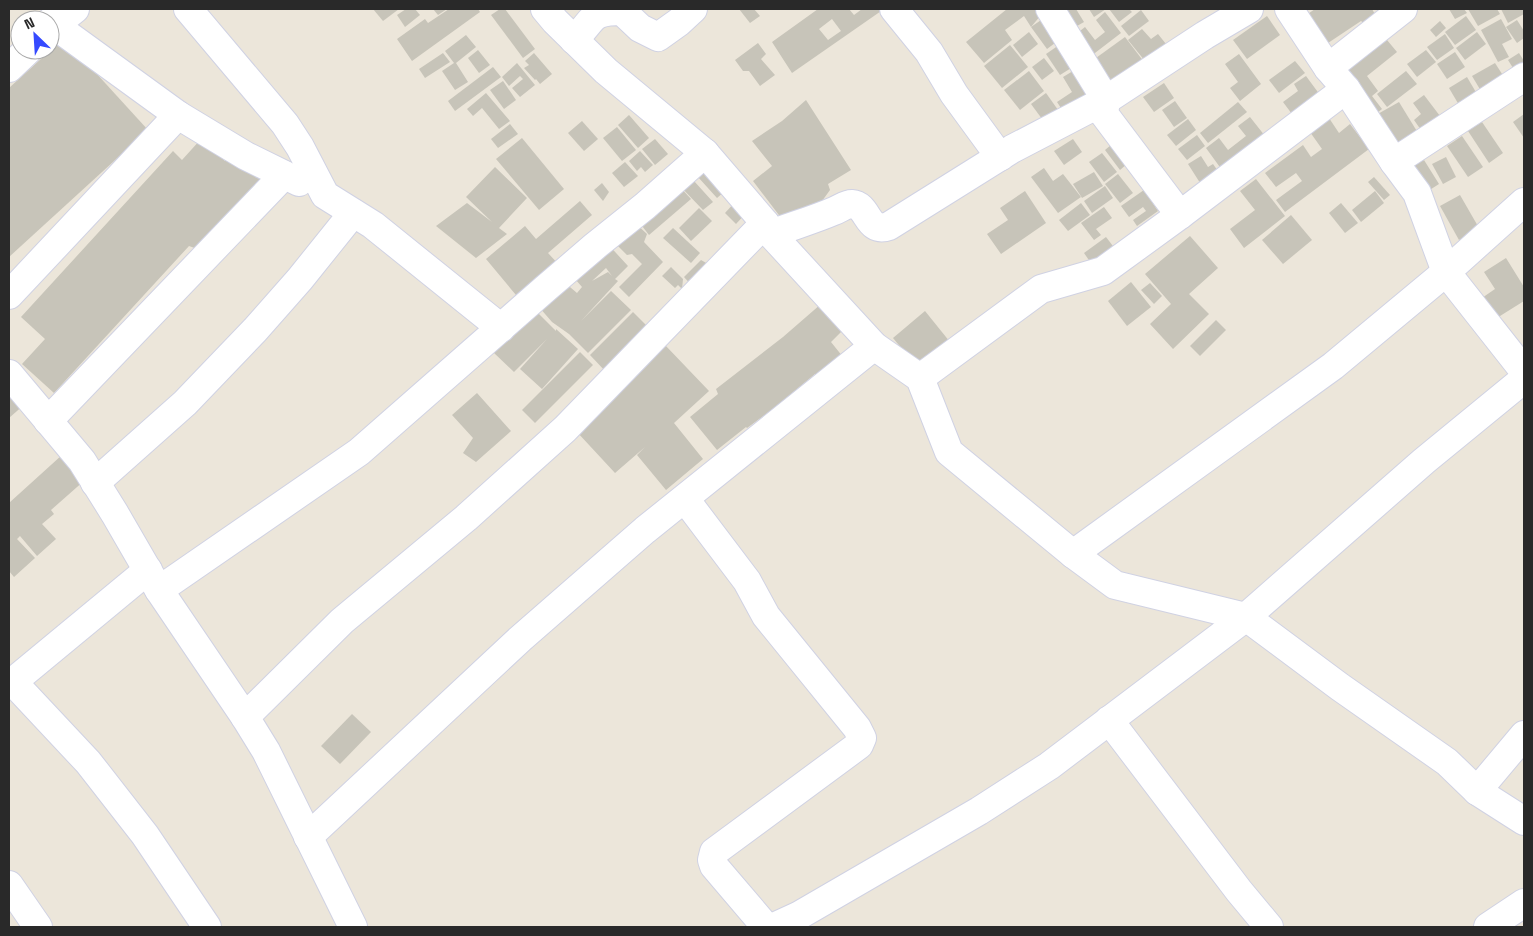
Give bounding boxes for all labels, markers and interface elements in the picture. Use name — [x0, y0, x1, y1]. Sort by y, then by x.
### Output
north arrow — [10, 10, 60, 60]
text: N — [21, 13, 38, 33]

